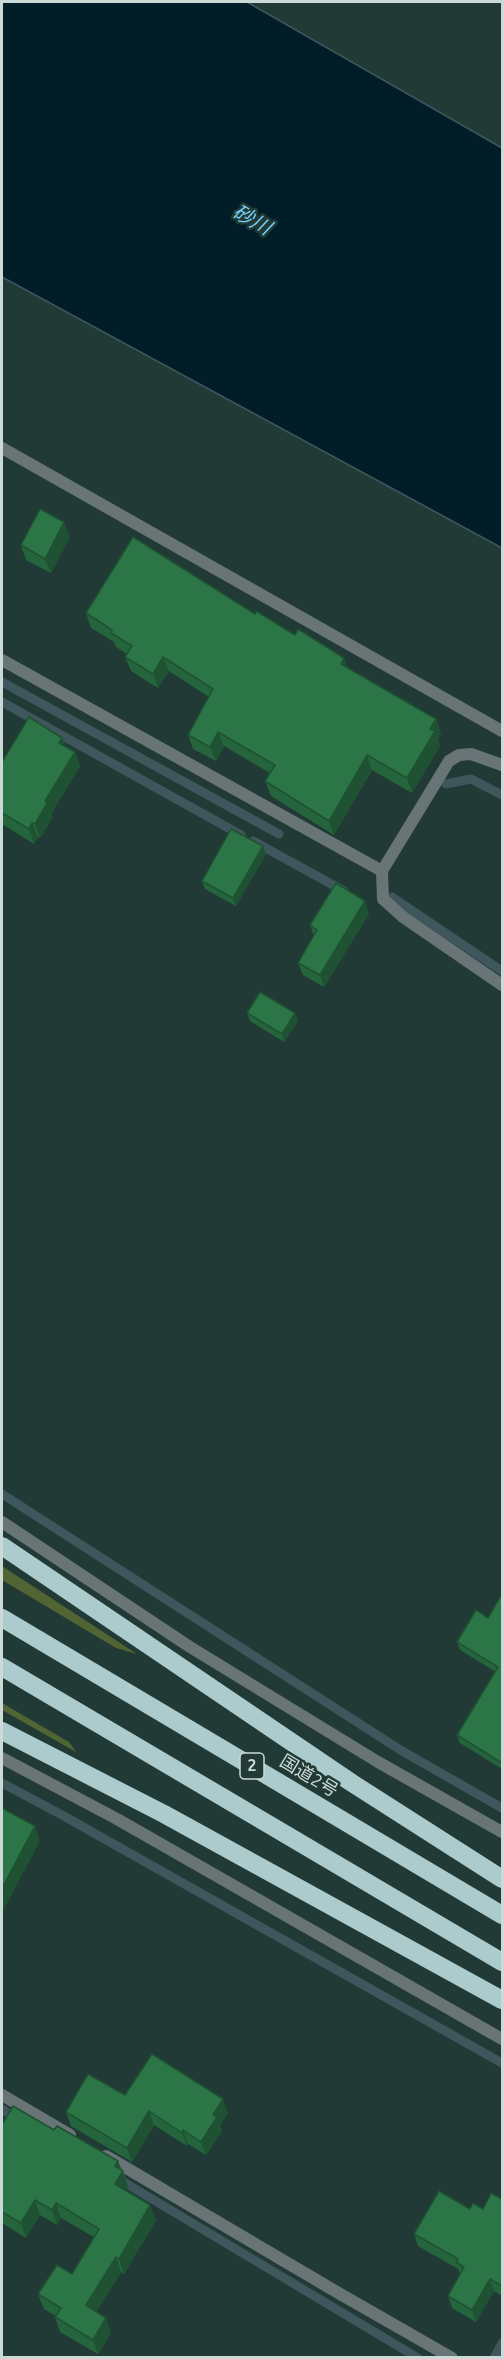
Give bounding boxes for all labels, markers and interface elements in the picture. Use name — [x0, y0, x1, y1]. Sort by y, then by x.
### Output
water label: 砂川 — [229, 200, 275, 240]
street label: 国道2号 — [276, 1750, 342, 1802]
road number: 2 — [240, 1753, 264, 1779]

